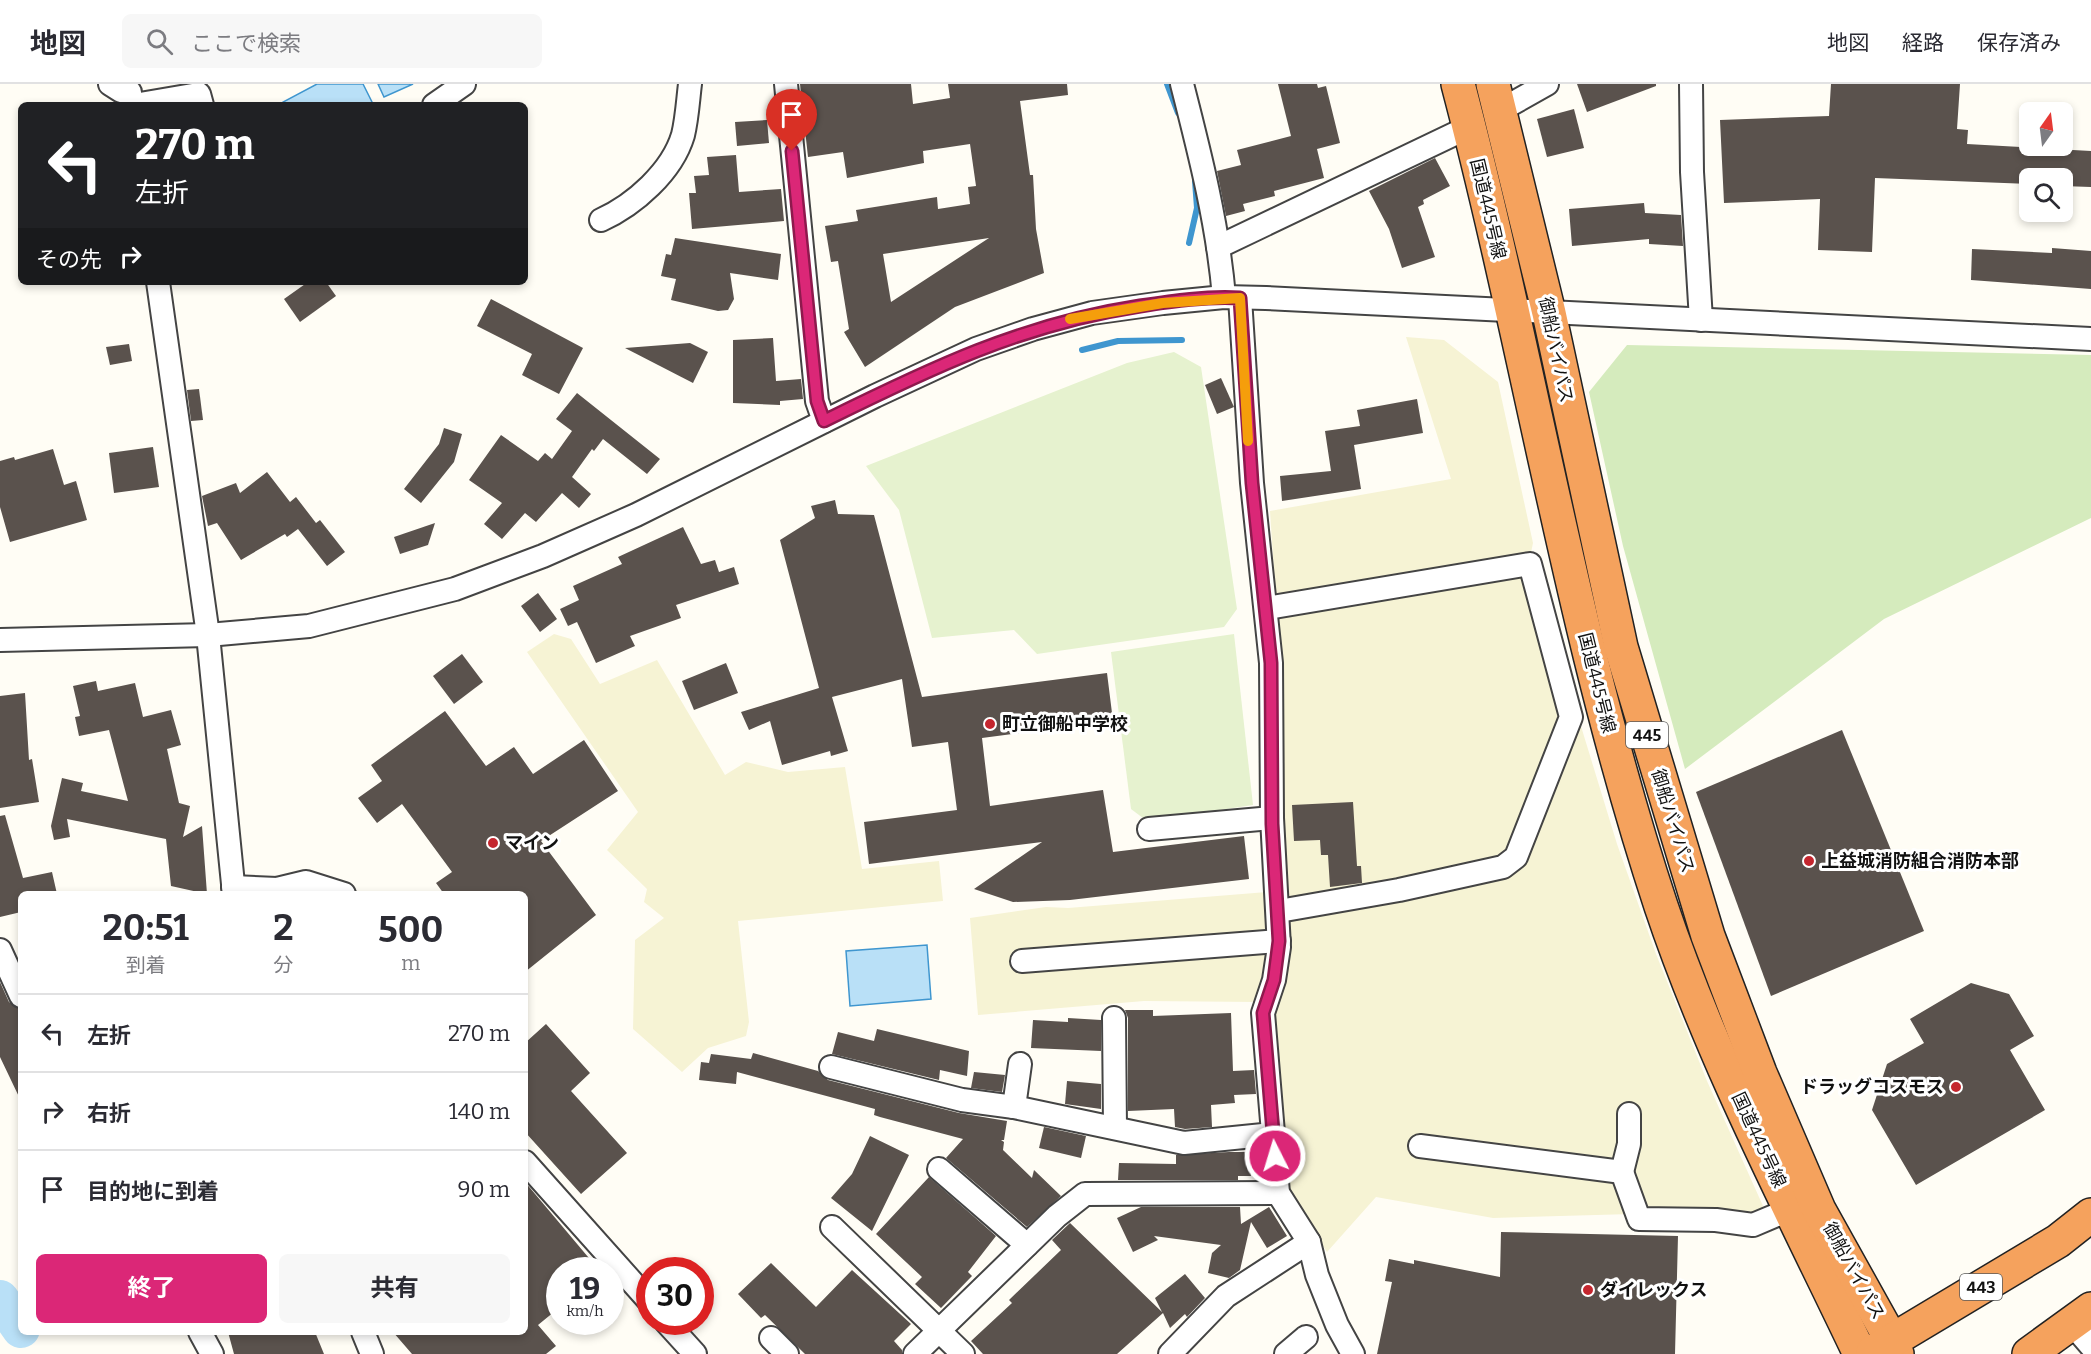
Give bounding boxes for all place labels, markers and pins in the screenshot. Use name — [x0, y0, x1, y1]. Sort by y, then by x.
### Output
pin — [766, 89, 817, 151]
place label: 町立御船中学校 — [1002, 713, 1128, 735]
marker: 町立御船中学校 — [983, 717, 997, 731]
place label: マイン — [505, 832, 559, 854]
marker: マイン — [486, 836, 500, 850]
place label: 上益城消防組合消防本部 — [1821, 850, 2019, 872]
marker: 上益城消防組合消防本部 — [1802, 854, 1816, 868]
place label: ドラッグコスモス — [1800, 1076, 1944, 1098]
marker: ドラッグコスモス — [1949, 1080, 1963, 1094]
place label: ダイレックス — [1600, 1279, 1707, 1301]
marker: ダイレックス — [1581, 1283, 1595, 1297]

